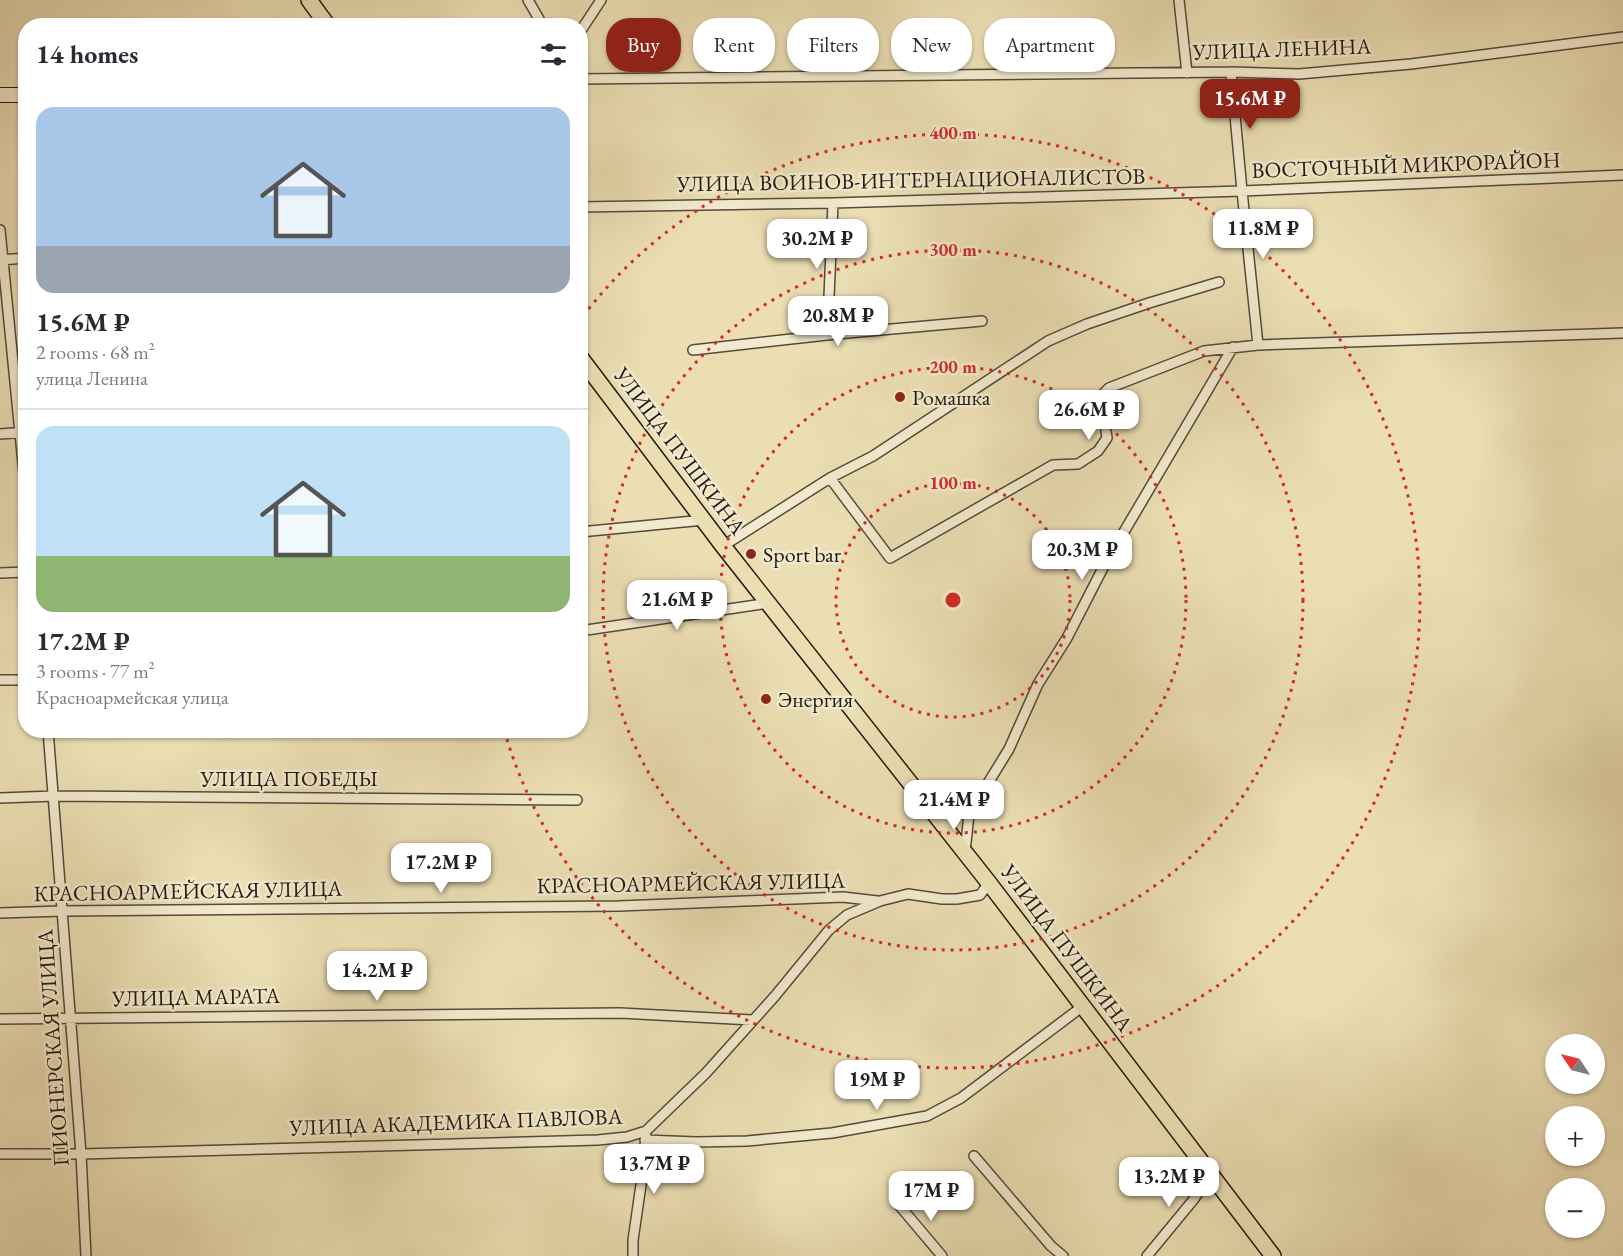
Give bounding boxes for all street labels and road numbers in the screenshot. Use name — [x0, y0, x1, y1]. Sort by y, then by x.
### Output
street label: УЛИЦА ЛЕНИНА — [1191, 31, 1373, 67]
street label: ВОСТОЧНЫЙ МИКРОРАЙОН — [1251, 145, 1561, 185]
street label: УЛИЦА ВОИНОВ-ИНТЕРНАЦИОНАЛИСТОВ — [675, 161, 1146, 199]
street label: УЛИЦА ПУШКИНА — [607, 361, 753, 541]
street label: УЛИЦА ПОБЕДЫ — [199, 764, 378, 793]
street label: УЛИЦА ПУШКИНА — [994, 858, 1140, 1038]
street label: КРАСНОАРМЕЙСКАЯ УЛИЦА — [536, 866, 846, 900]
street label: КРАСНОАРМЕЙСКАЯ УЛИЦА — [33, 874, 343, 908]
street label: ПИОНЕРСКАЯ УЛИЦА — [30, 928, 76, 1168]
street label: УЛИЦА МАРАТА — [110, 981, 281, 1013]
street label: УЛИЦА АКАДЕМИКА ПАВЛОВА — [288, 1102, 624, 1142]

